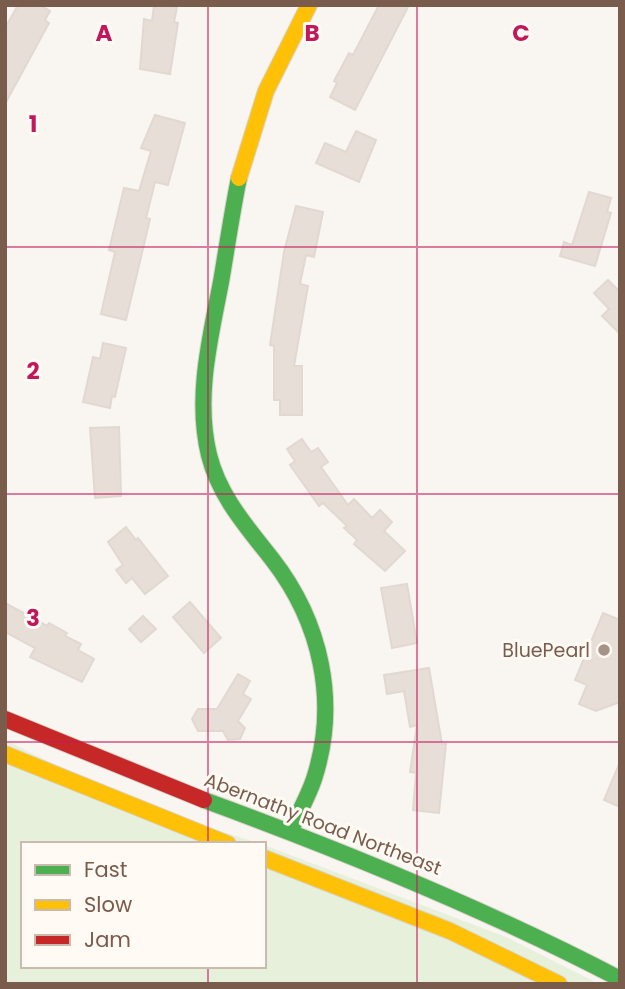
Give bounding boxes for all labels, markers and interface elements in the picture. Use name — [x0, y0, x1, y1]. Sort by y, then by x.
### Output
text: A — [96, 17, 113, 49]
text: B — [304, 17, 320, 49]
text: C — [512, 17, 530, 49]
text: 1 — [29, 108, 37, 140]
text: 2 — [26, 355, 40, 387]
text: 3 — [26, 602, 40, 634]
place label: BluePearl — [502, 637, 590, 664]
marker: BluePearl — [596, 642, 612, 658]
street label: Abernathy Road Northeast — [201, 766, 446, 882]
legend — [21, 842, 266, 968]
text: Fast — [84, 855, 127, 884]
text: Slow — [84, 890, 132, 919]
text: Jam — [84, 925, 131, 954]

